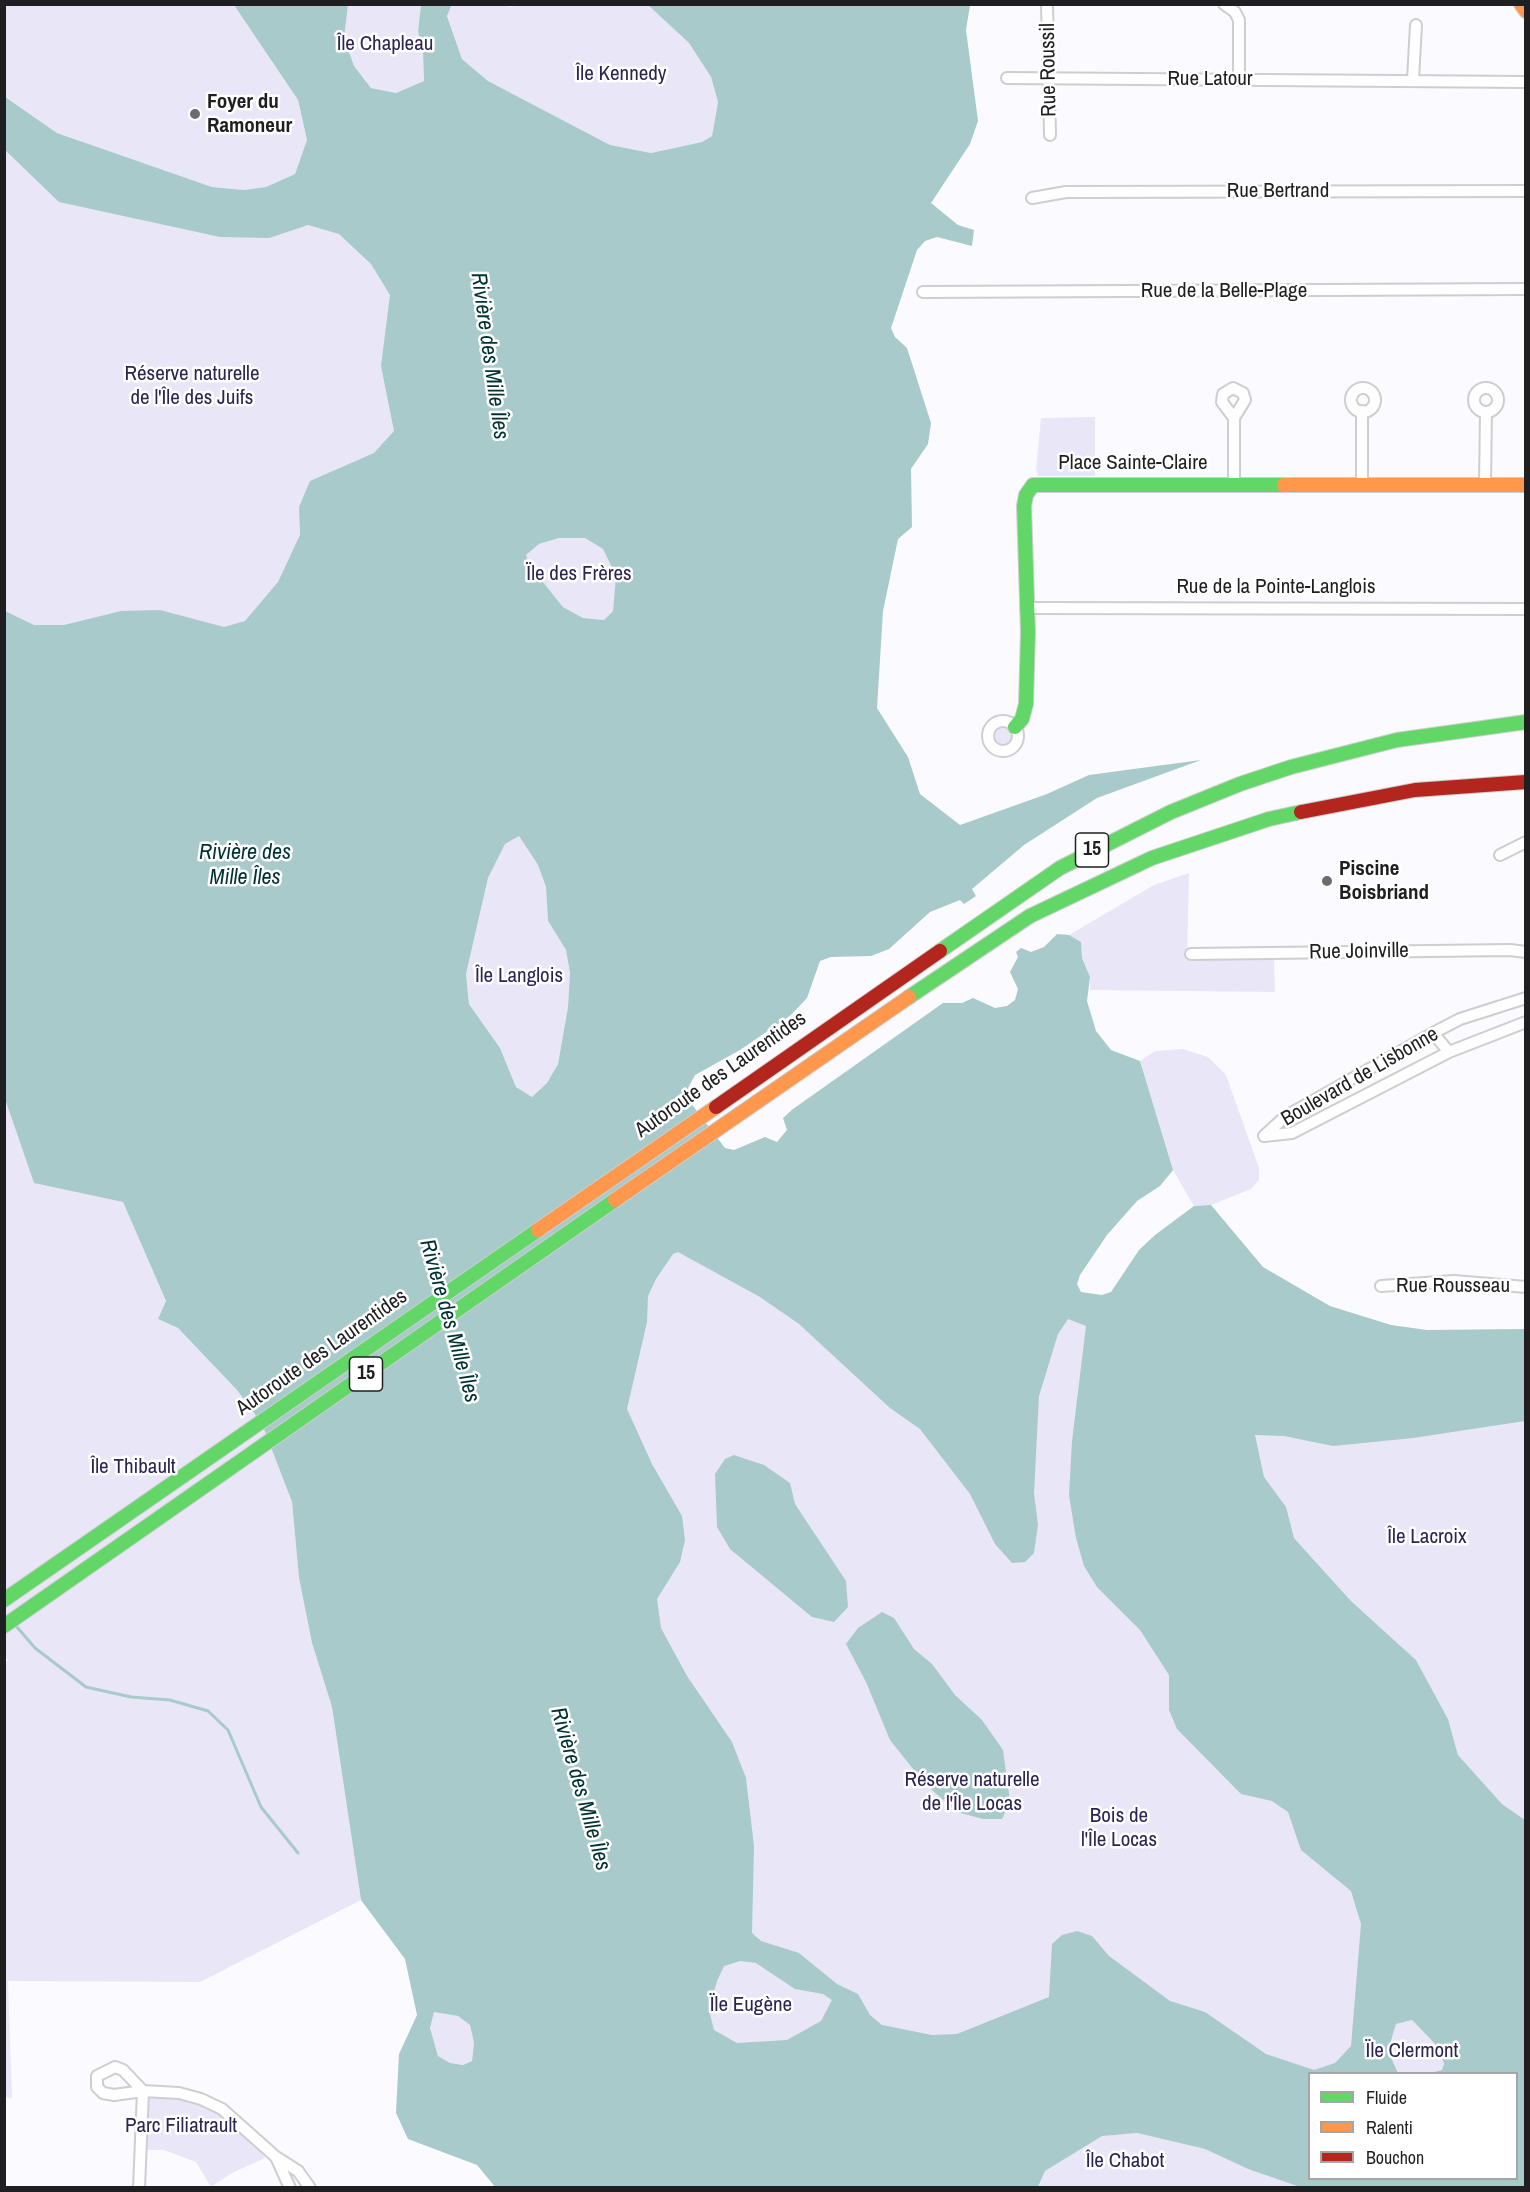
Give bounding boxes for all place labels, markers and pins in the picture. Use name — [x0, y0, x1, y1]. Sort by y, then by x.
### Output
place label: Foyer du Ramoneur — [207, 89, 292, 139]
marker: Foyer du Ramoneur — [188, 107, 202, 121]
place label: Piscine Boisbriand — [1339, 856, 1429, 906]
marker: Piscine Boisbriand — [1320, 874, 1334, 888]

